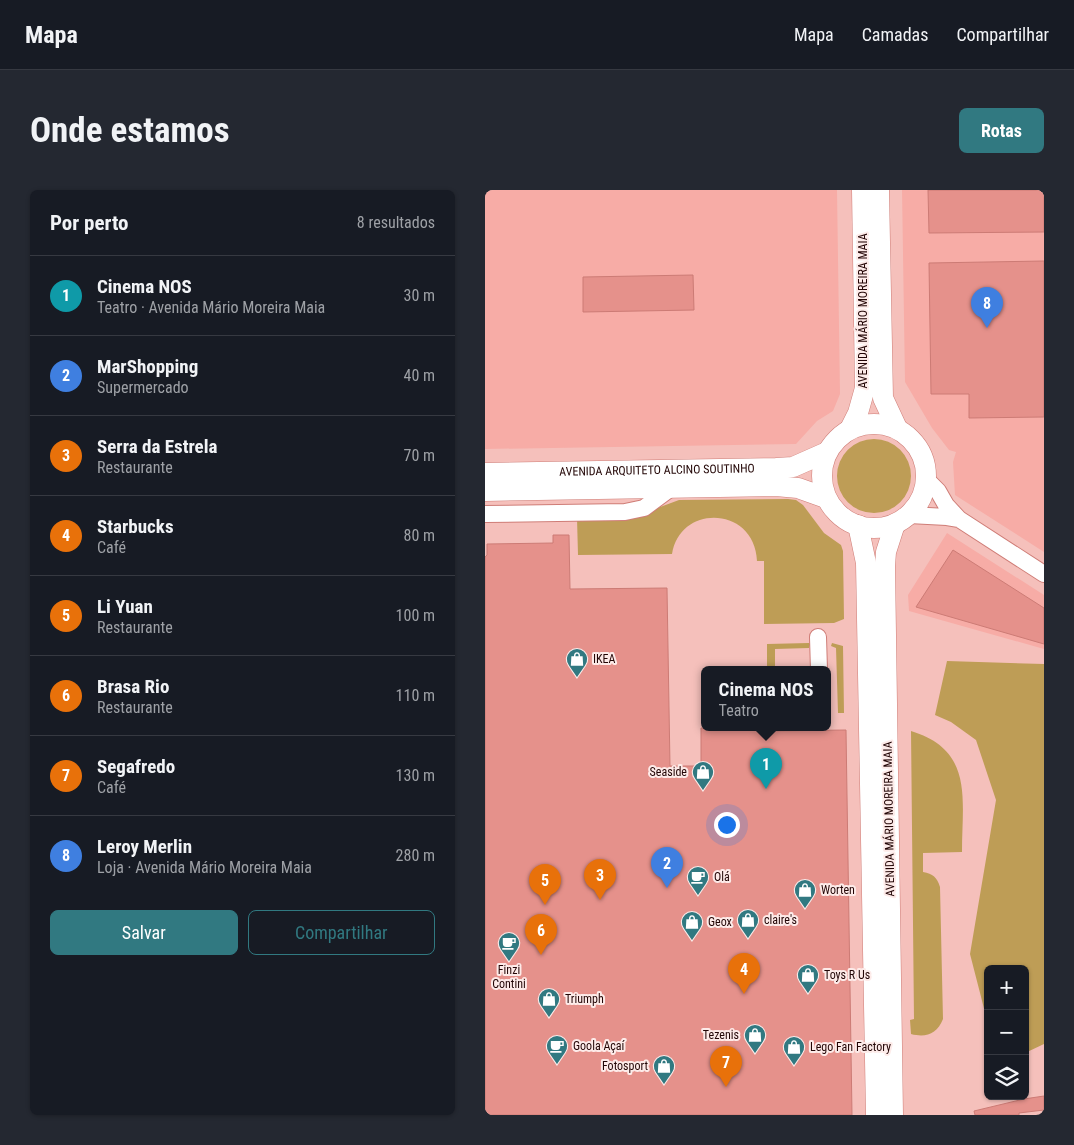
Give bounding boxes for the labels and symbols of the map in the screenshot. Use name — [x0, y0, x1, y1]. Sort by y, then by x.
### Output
street label: AVENIDA MÁRIO MOREIRA MAIA — [855, 233, 870, 389]
pin: 8 — [971, 287, 1003, 328]
street label: AVENIDA ARQUITETO ALCINO SOUTINHO — [559, 461, 755, 479]
shop icon: IKEA — [565, 647, 589, 678]
place label: IKEA — [593, 652, 616, 666]
street label: AVENIDA MÁRIO MOREIRA MAIA — [880, 741, 897, 897]
pin: 1 — [750, 748, 782, 789]
shop icon: Seaside — [691, 760, 715, 791]
place label: Seaside — [650, 765, 687, 779]
your location — [714, 812, 740, 838]
pin: 2 — [651, 847, 683, 888]
pin: 3 — [584, 859, 616, 900]
pin: 5 — [529, 864, 561, 905]
cafe icon: Olá — [686, 865, 710, 896]
place label: Olá — [714, 870, 730, 884]
shop icon: Worten — [793, 878, 817, 909]
place label: Worten — [821, 883, 855, 897]
shop icon: claire's — [736, 908, 760, 939]
shop icon: Geox — [680, 910, 704, 941]
place label: claire's — [764, 913, 797, 927]
pin: 6 — [525, 914, 557, 955]
place label: Geox — [708, 915, 732, 929]
cafe icon: Finzi Contini — [497, 931, 521, 962]
pin: 4 — [728, 953, 760, 994]
place label: Finzi Contini — [492, 963, 526, 991]
shop icon: Toys R Us — [796, 963, 820, 994]
place label: Toys R Us — [824, 968, 870, 982]
shop icon: Triumph — [537, 987, 561, 1018]
place label: Triumph — [565, 992, 604, 1006]
shop icon: Tezenis — [743, 1023, 767, 1054]
place label: Tezenis — [703, 1028, 739, 1042]
cafe icon: Goola Açaí — [545, 1034, 569, 1065]
shop icon: Lego Fan Factory — [782, 1035, 806, 1066]
place label: Goola Açaí — [573, 1039, 626, 1053]
place label: Lego Fan Factory — [810, 1040, 891, 1054]
pin: 7 — [710, 1046, 742, 1087]
shop icon: Fotosport — [652, 1054, 676, 1085]
place label: Fotosport — [602, 1059, 648, 1073]

